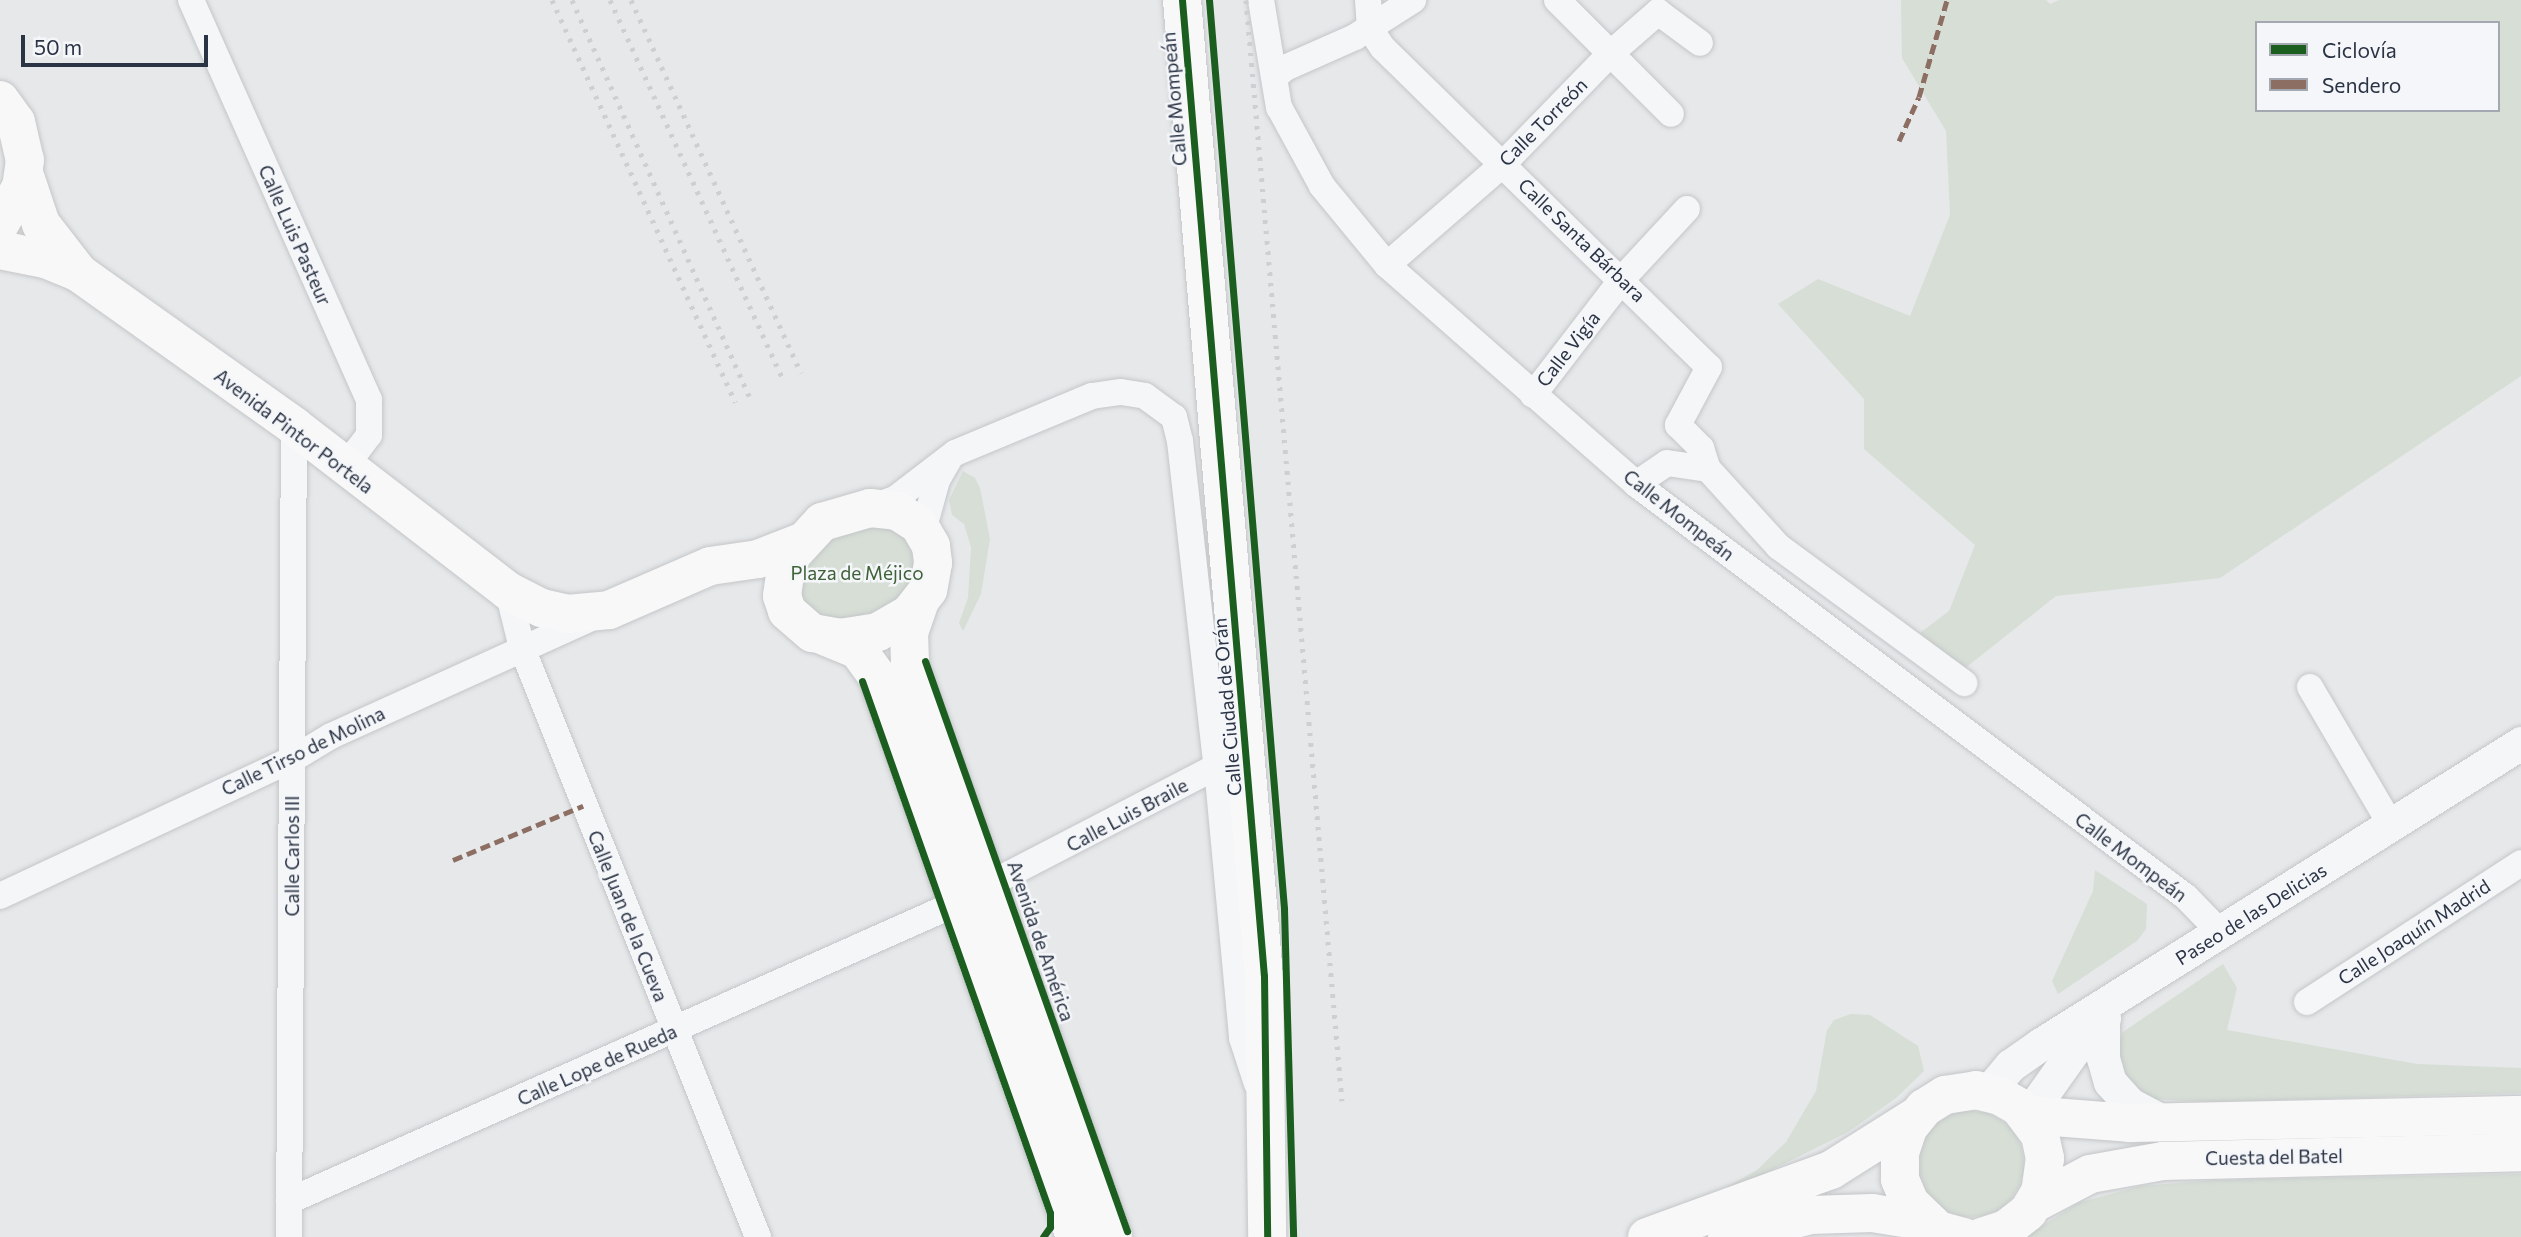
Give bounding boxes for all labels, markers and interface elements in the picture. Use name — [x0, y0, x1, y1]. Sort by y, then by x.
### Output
scale bar — [24, 21, 212, 65]
legend — [2255, 21, 2500, 112]
street label: Calle Mompeán — [1157, 31, 1191, 167]
text: 50 m — [34, 34, 82, 59]
text: Ciclovía — [2322, 37, 2397, 62]
text: Sendero — [2322, 72, 2401, 97]
street label: Calle Torreón — [1494, 73, 1592, 171]
street label: Calle Luis Pasteur — [254, 161, 336, 309]
street label: Calle Santa Bárbara — [1514, 174, 1650, 306]
street label: Calle Vigía — [1532, 307, 1604, 391]
street label: Avenida Pintor Portela — [210, 364, 378, 498]
street label: Calle Mompeán — [1619, 465, 1739, 565]
park label: Plaza de Méjico — [791, 562, 923, 584]
street label: Calle Ciudad de Orán — [1208, 617, 1246, 797]
street label: Calle Tirso de Molina — [218, 702, 388, 800]
street label: Calle Luis Braile — [1062, 773, 1192, 857]
street label: Calle Carlos III — [281, 795, 303, 917]
street label: Calle Mompeán — [2070, 807, 2192, 907]
street label: Calle Juan de la Cueva — [583, 827, 673, 1005]
street label: Avenida de América — [1003, 858, 1079, 1024]
street label: Paseo de las Delicias — [2171, 858, 2331, 970]
street label: Calle Joaquín Madrid — [2334, 874, 2494, 990]
street label: Calle Lope de Rueda — [514, 1020, 680, 1110]
street label: Cuesta del Batel — [2205, 1144, 2343, 1170]

